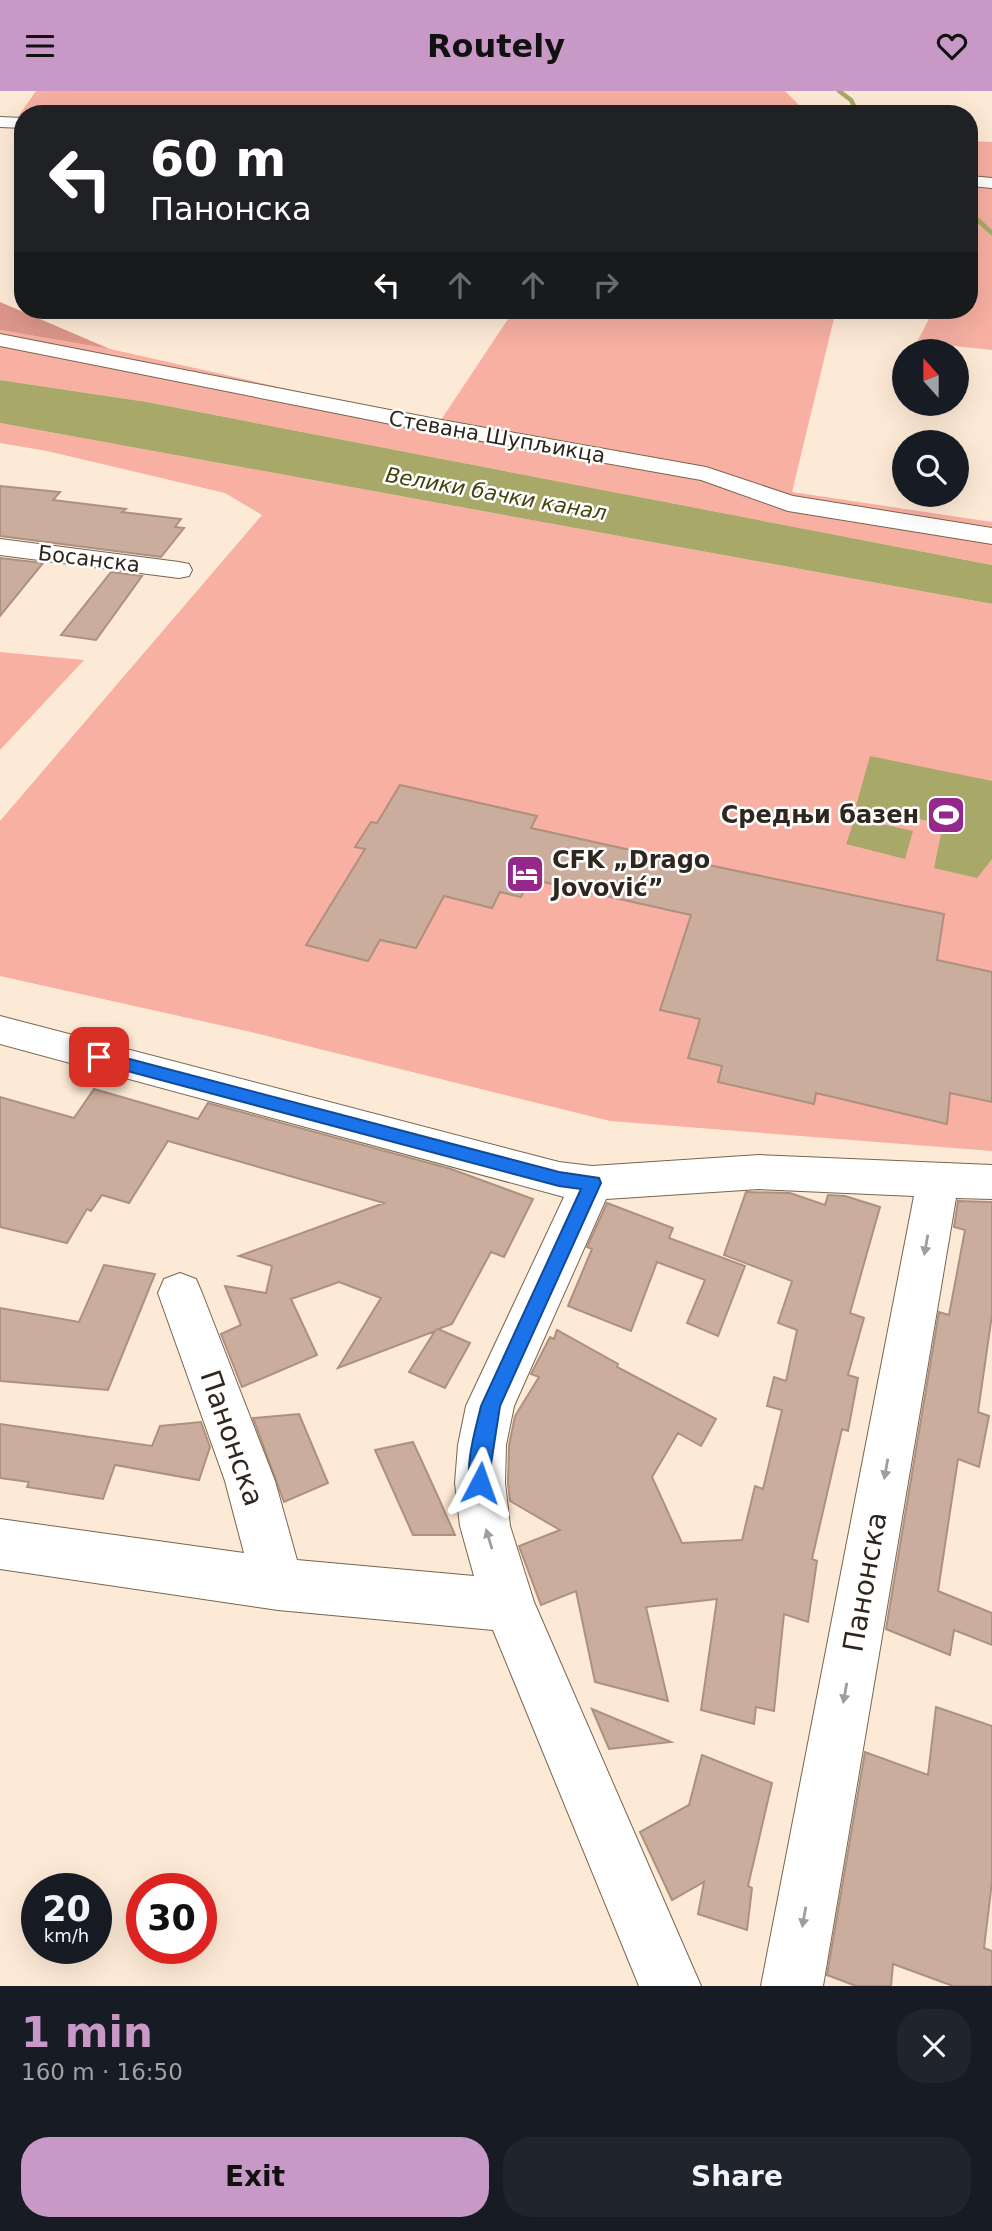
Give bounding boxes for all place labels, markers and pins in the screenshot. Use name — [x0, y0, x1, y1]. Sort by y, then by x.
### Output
sports icon: Средњи базен — [925, 794, 967, 836]
place label: Средњи базен — [721, 801, 919, 829]
place label: CFK „Drago Jovović” — [550, 846, 710, 902]
hotel icon: CFK „Drago Jovović” — [504, 853, 546, 895]
pin — [69, 1027, 129, 1087]

